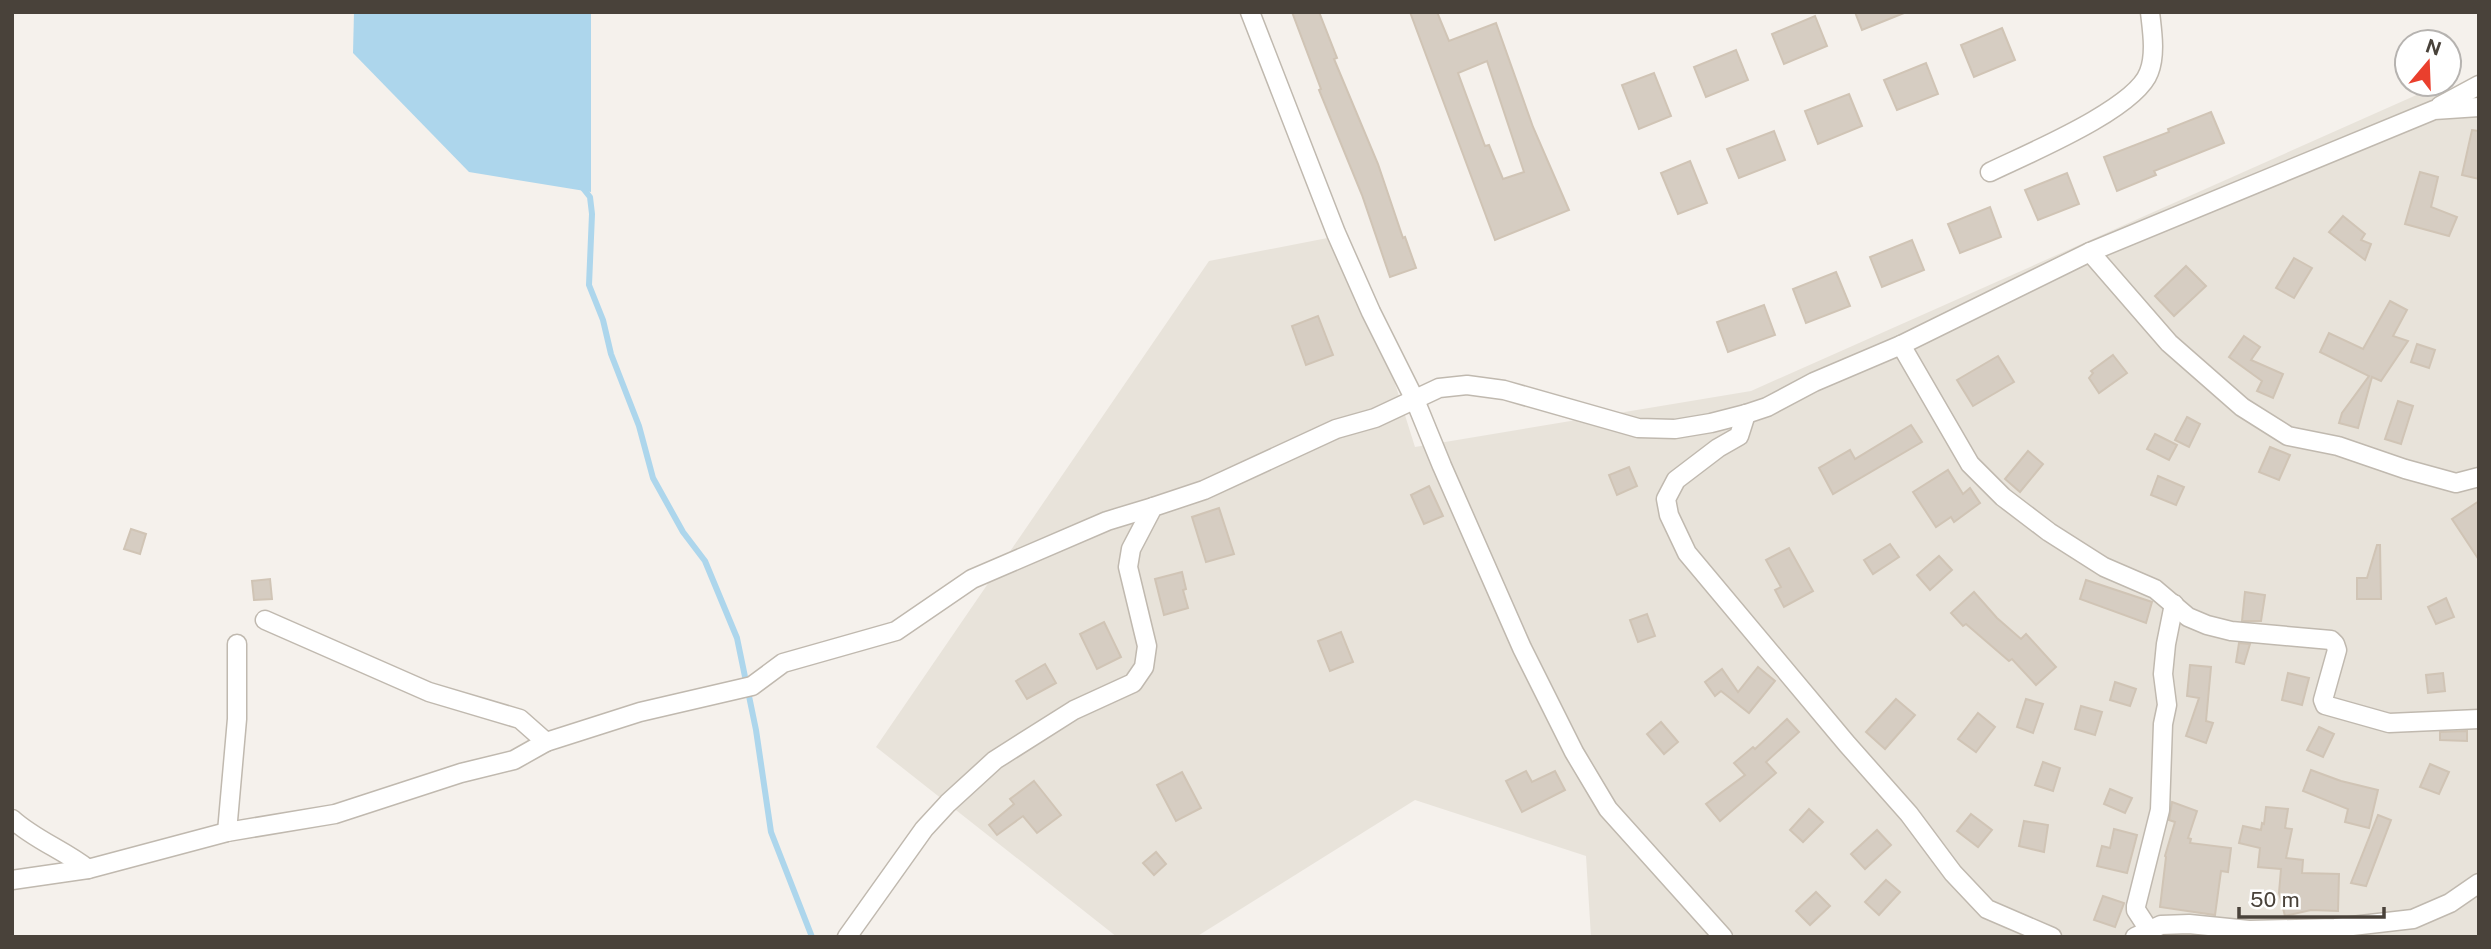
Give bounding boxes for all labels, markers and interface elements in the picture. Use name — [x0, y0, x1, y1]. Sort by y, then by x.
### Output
north arrow — [2393, 28, 2463, 98]
text: N — [2423, 34, 2444, 60]
scale bar — [2239, 876, 2384, 920]
text: 50 m — [2250, 887, 2300, 912]

